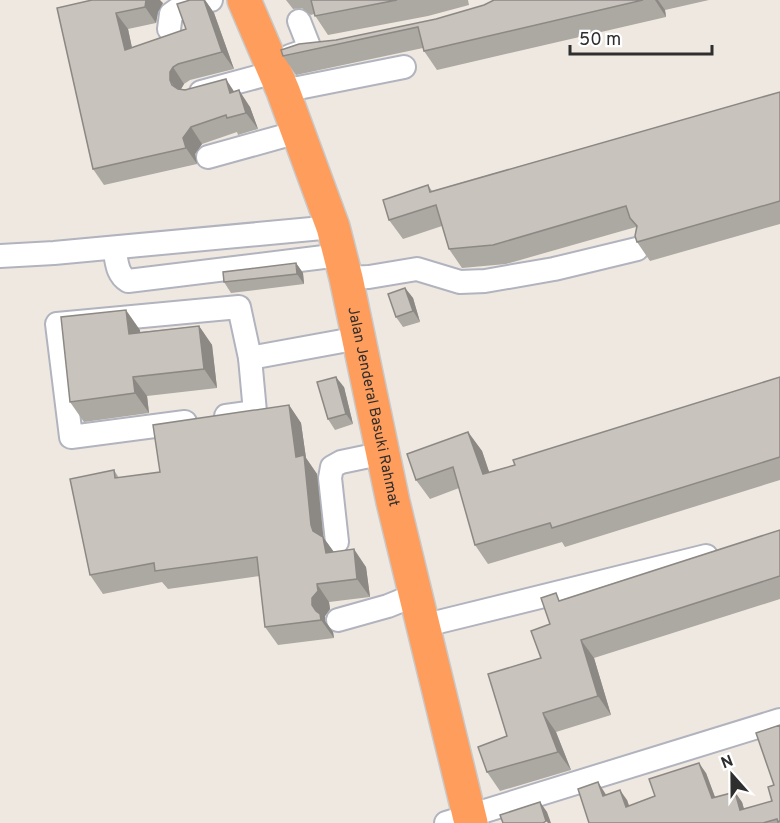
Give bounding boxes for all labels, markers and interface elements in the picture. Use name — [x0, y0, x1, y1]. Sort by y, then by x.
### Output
scale bar — [570, 18, 712, 56]
text: 50 m — [579, 29, 621, 52]
street label: Jalan Jenderal Basuki Rahmat — [343, 305, 403, 509]
north arrow — [702, 745, 762, 805]
text: N — [718, 751, 736, 774]

